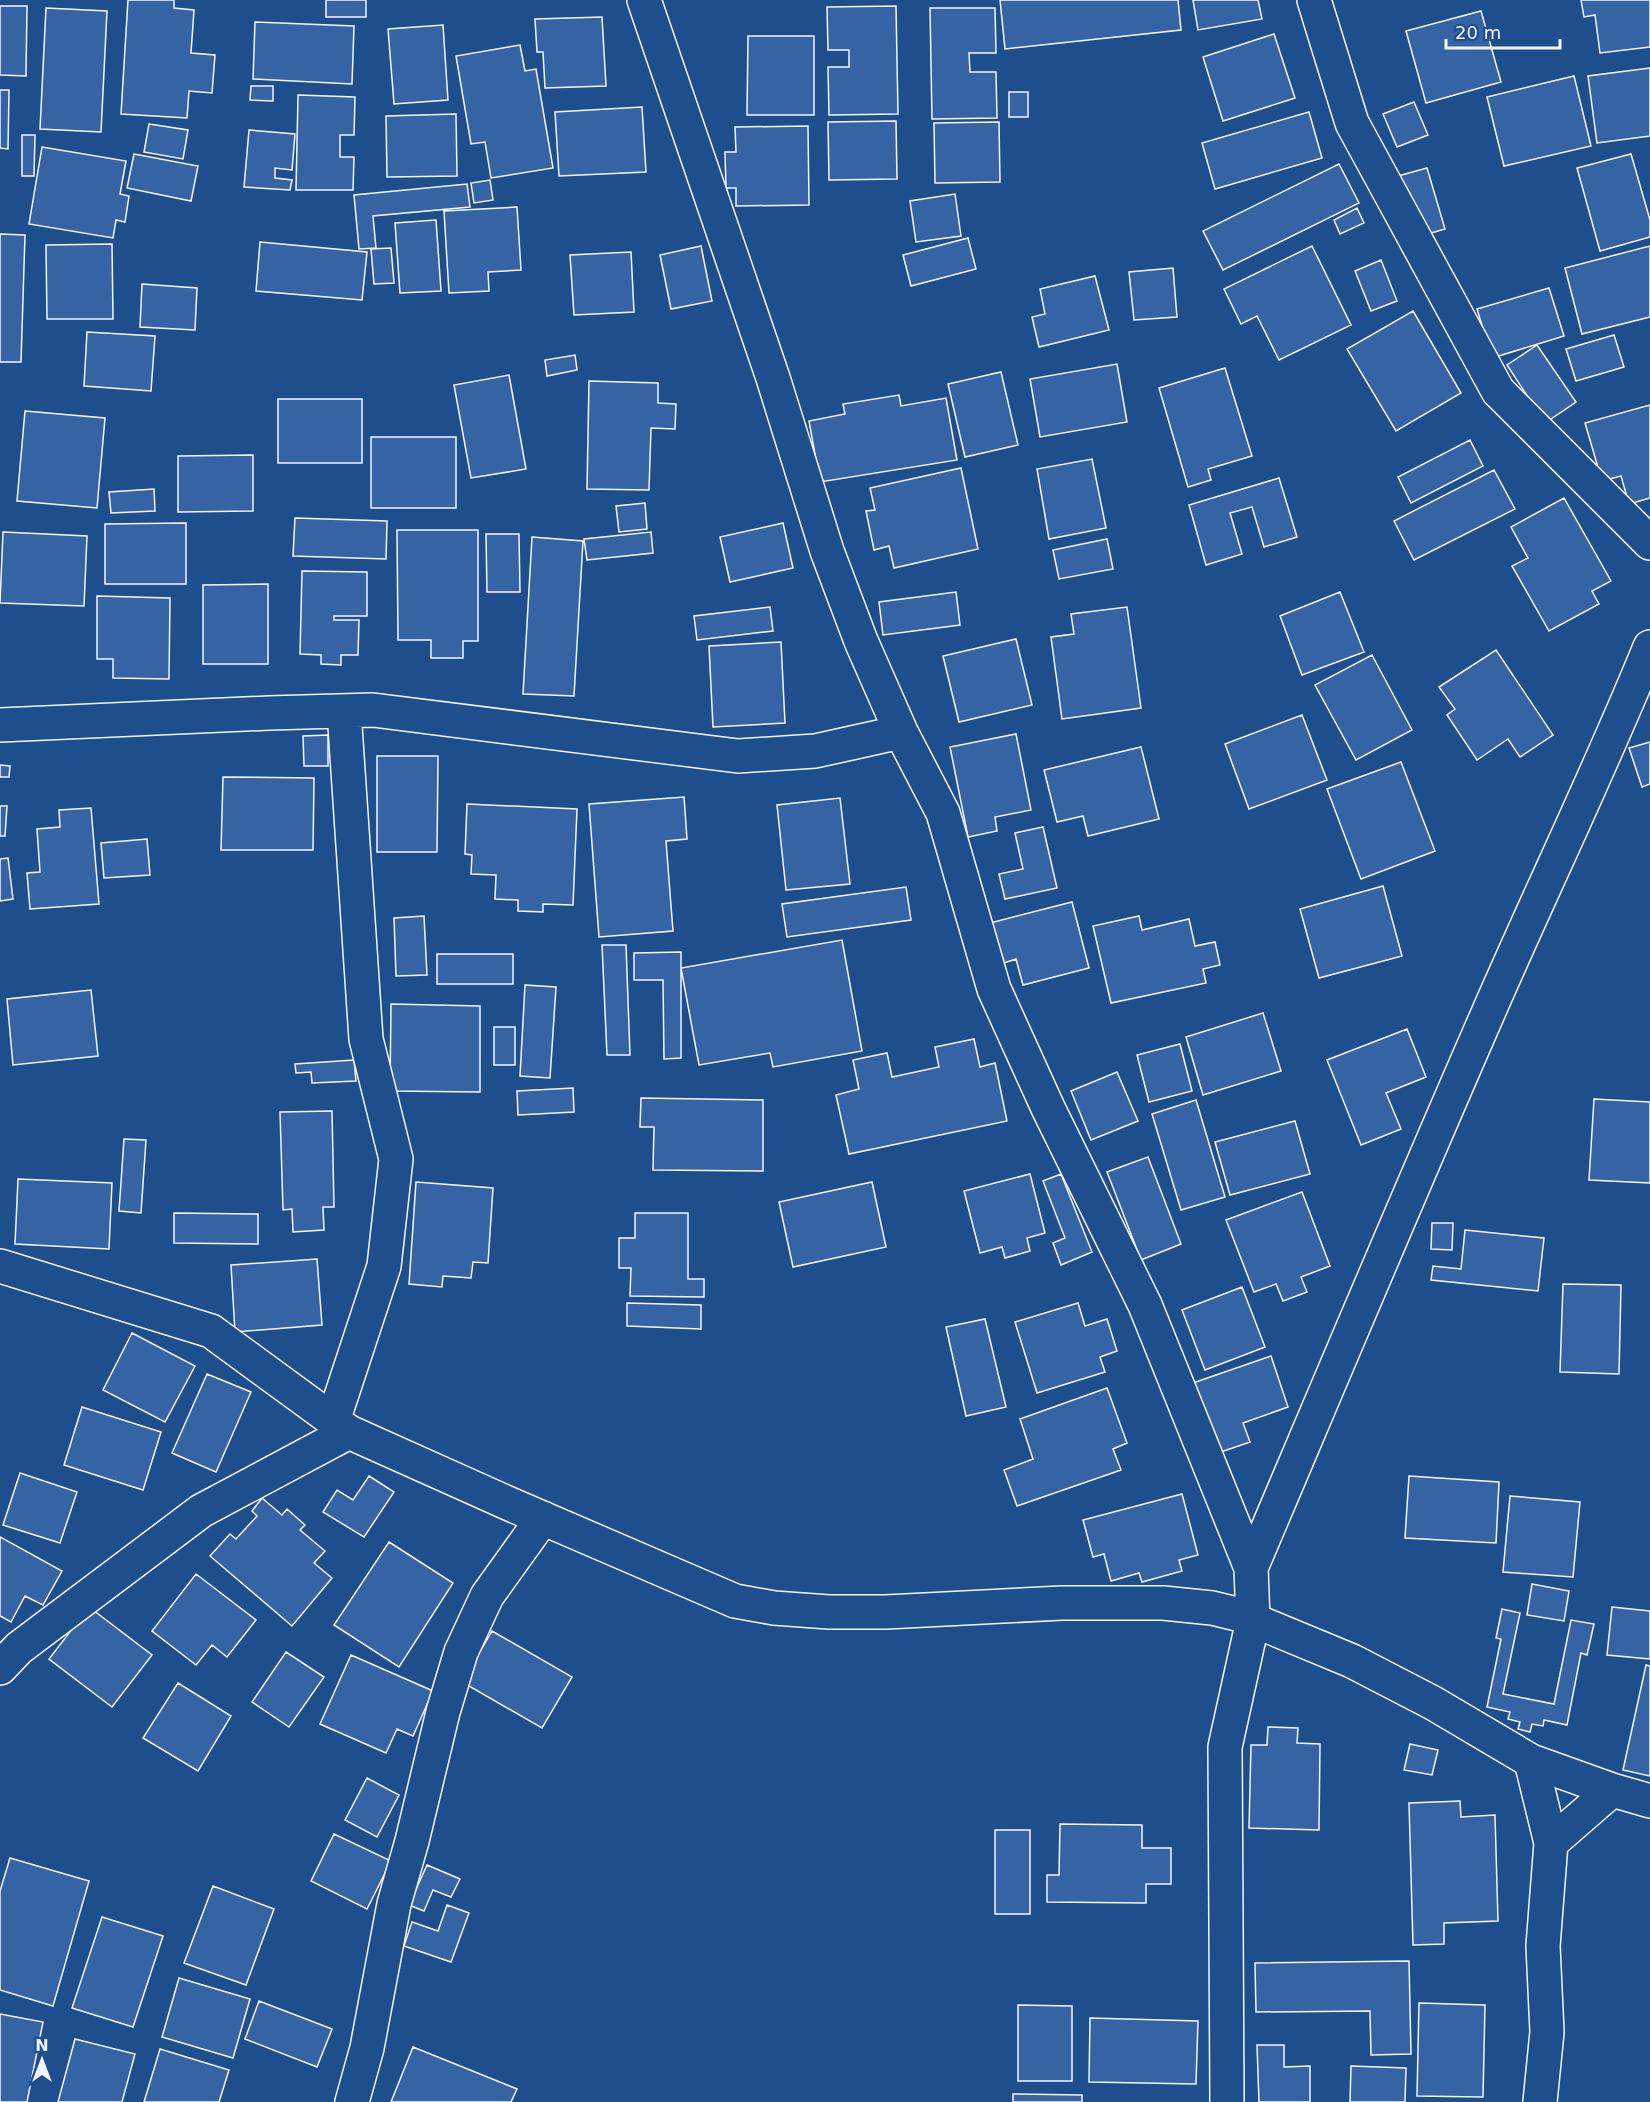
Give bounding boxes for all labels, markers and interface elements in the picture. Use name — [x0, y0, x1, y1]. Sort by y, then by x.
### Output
scale bar — [1446, 12, 1560, 50]
text: 20 m — [1455, 22, 1501, 43]
north arrow — [12, 2030, 72, 2090]
text: N — [35, 2036, 49, 2055]

